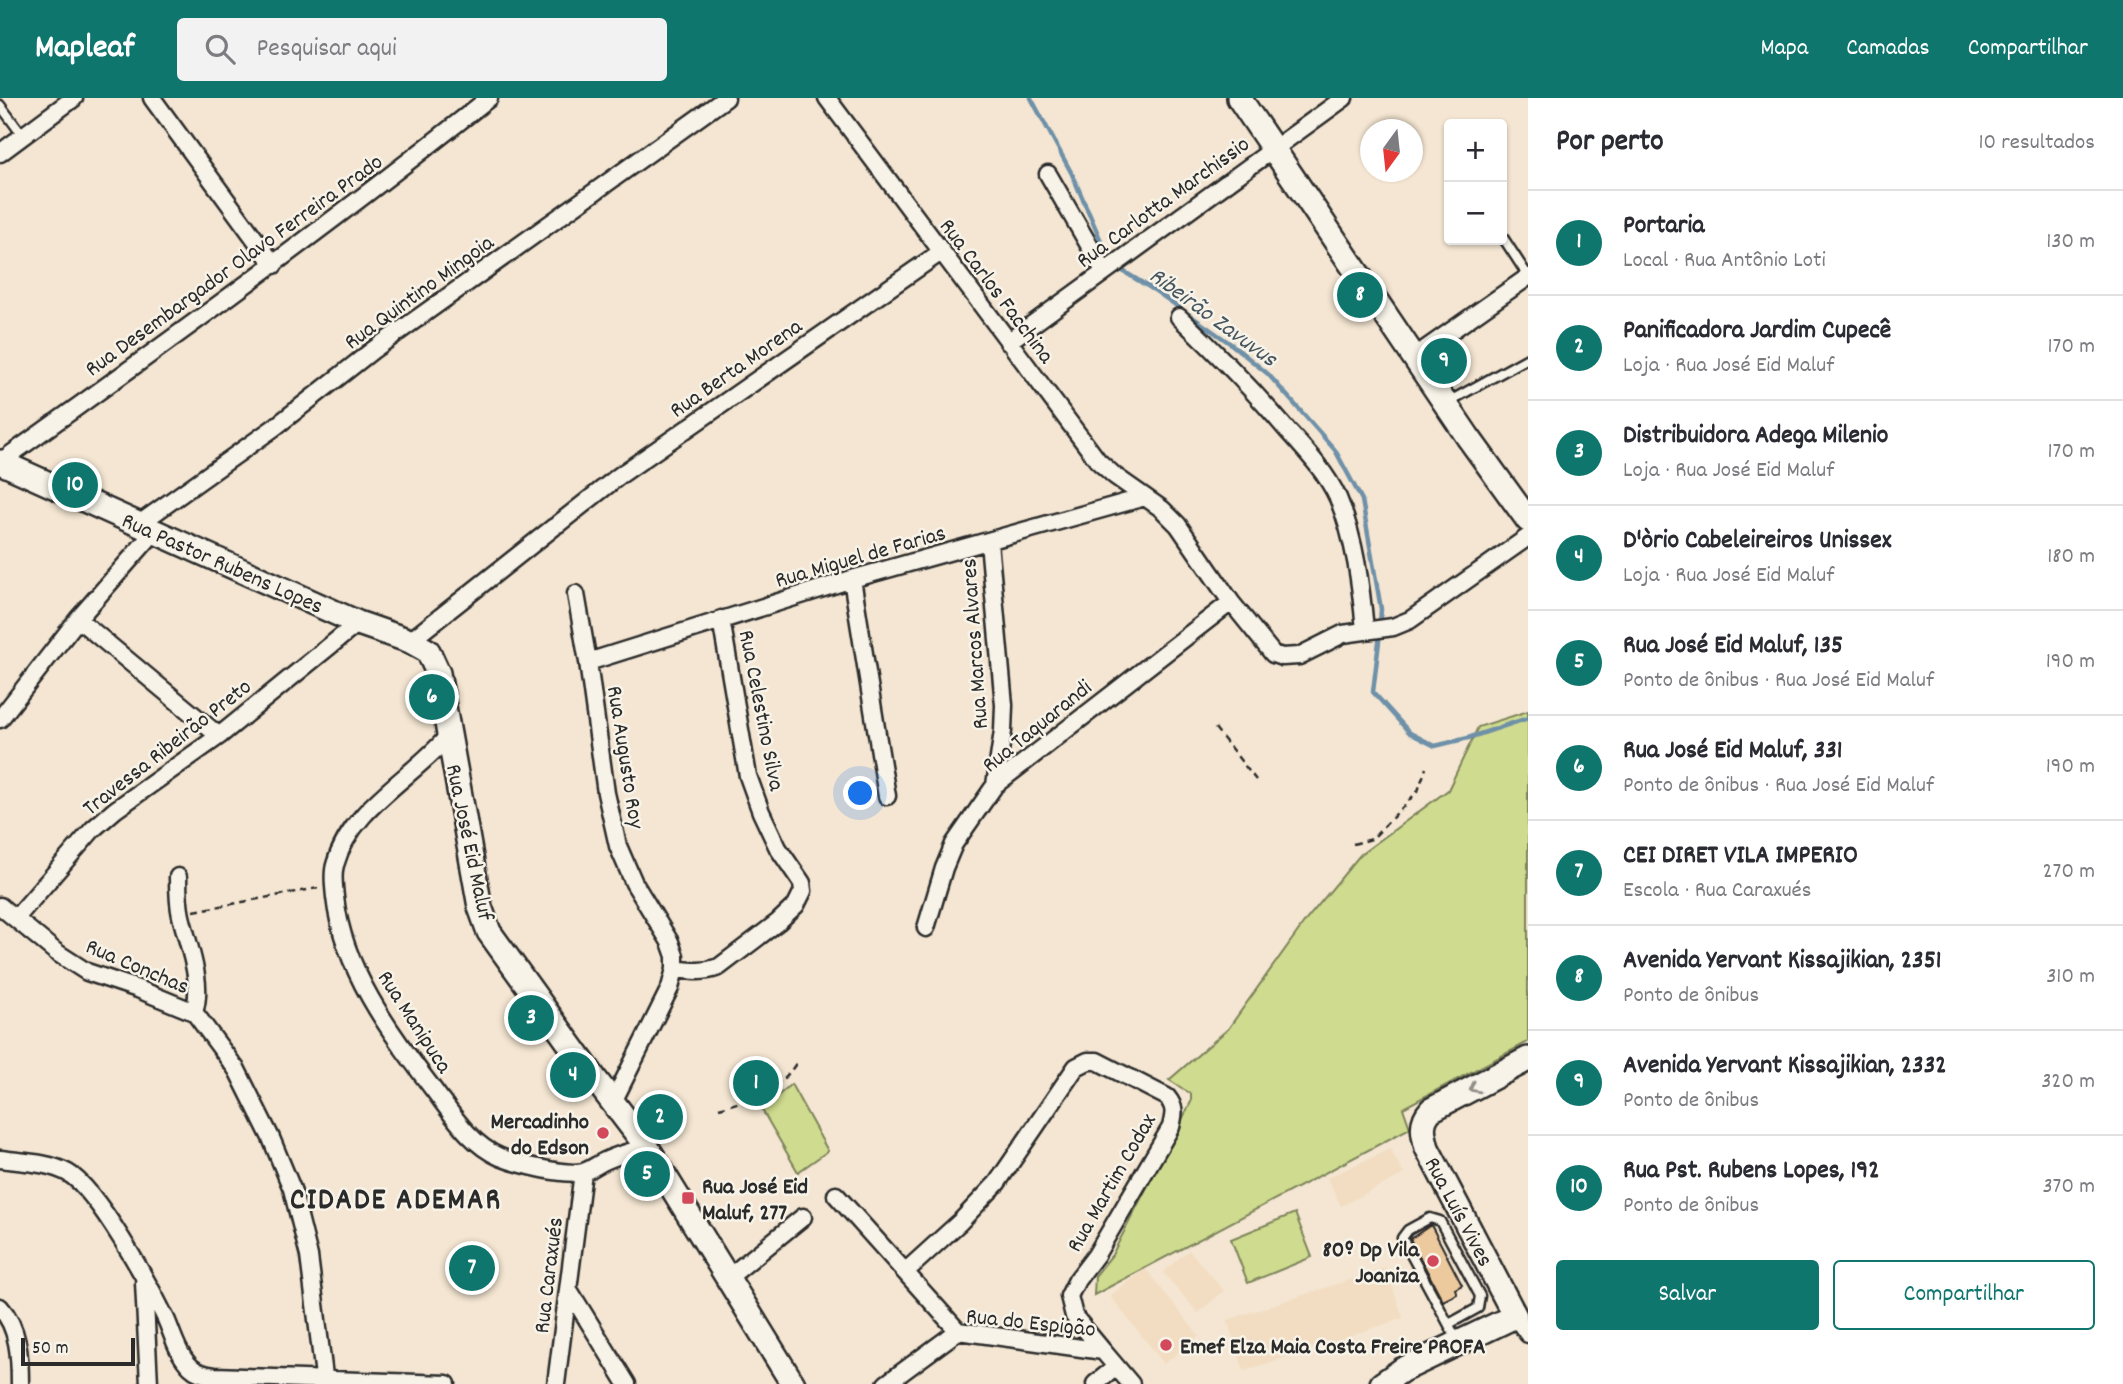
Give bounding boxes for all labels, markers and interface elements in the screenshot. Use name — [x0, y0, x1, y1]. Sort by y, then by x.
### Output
search box — [177, 18, 667, 81]
text: Mapleaf — [35, 26, 135, 73]
icon: search — [201, 30, 239, 68]
text: Pesquisar aqui — [257, 31, 397, 68]
text: Mapa — [1761, 32, 1808, 66]
text: Camadas — [1846, 32, 1930, 66]
text: Compartilhar — [1968, 32, 2088, 66]
north arrow — [1360, 119, 1423, 182]
map controls — [1444, 119, 1507, 245]
button: + — [1444, 119, 1507, 182]
text: Por perto — [1556, 122, 1664, 165]
text: 10 resultados — [1978, 127, 2095, 160]
street label: Rua Carlotta Marchissio — [1071, 130, 1258, 278]
street label: Rua Desembargador Olavo Ferreira Prado — [79, 147, 391, 386]
button: − — [1444, 182, 1507, 245]
text: Portaria — [1623, 208, 1704, 245]
street label: Rua Carlos Facchina — [930, 213, 1062, 373]
text: 1 — [1576, 226, 1582, 259]
text: 130 m — [2046, 226, 2095, 259]
street label: Rua Quintino Mingoia — [338, 228, 503, 359]
text: Local · Rua Antônio Loti — [1623, 245, 1826, 278]
water label: Ribeirão Zavuvus — [1141, 260, 1284, 377]
pin: 8 — [1337, 269, 1383, 321]
street label: Rua Berta Morena — [664, 311, 811, 428]
text: Panificadora Jardim Cupecê — [1623, 313, 1891, 350]
text: 2 — [1574, 331, 1584, 364]
text: 170 m — [2048, 331, 2095, 364]
pin: 9 — [1421, 335, 1467, 387]
text: Loja · Rua José Eid Maluf — [1623, 350, 1834, 383]
text: Distribuidora Adega Milenio — [1623, 418, 1888, 455]
text: 3 — [1574, 436, 1584, 469]
text: 170 m — [2048, 436, 2095, 469]
text: Loja · Rua José Eid Maluf — [1623, 455, 1834, 488]
pin: 10 — [52, 459, 98, 511]
street label: Rua Pastor Rubens Lopes — [116, 506, 328, 624]
street label: Rua Miguel de Farias — [772, 518, 950, 599]
text: D'òrio Cabeleireiros Unissex — [1623, 523, 1891, 560]
text: 4 — [1574, 541, 1584, 574]
text: 180 m — [2047, 541, 2095, 574]
street label: Rua Marcos Alvares — [954, 557, 999, 730]
text: Loja · Rua José Eid Maluf — [1623, 560, 1834, 593]
street label: Rua Celestino Silva — [728, 628, 792, 795]
text: Rua José Eid Maluf, 135 — [1623, 628, 1843, 665]
text: 5 — [1574, 646, 1584, 679]
text: 190 m — [2046, 646, 2095, 679]
text: Ponto de ônibus · Rua José Eid Maluf — [1623, 665, 1934, 698]
pin: 6 — [409, 671, 455, 723]
street label: Travessa Ribeirão Preto — [77, 672, 260, 825]
street label: Rua Taquarandi — [976, 673, 1100, 782]
street label: Rua Augusto Roy — [596, 684, 651, 832]
text: Rua José Eid Maluf, 331 — [1623, 733, 1843, 770]
text: 6 — [1573, 751, 1585, 784]
text: 190 m — [2046, 751, 2095, 784]
street label: Rua José Eid Maluf — [435, 761, 500, 925]
text: Ponto de ônibus · Rua José Eid Maluf — [1623, 770, 1934, 803]
your location — [843, 776, 877, 810]
text: CEI DIRET VILA IMPERIO — [1623, 838, 1858, 875]
text: 7 — [1575, 856, 1583, 889]
text: 270 m — [2043, 856, 2095, 889]
text: Escola · Rua Caraxués — [1623, 875, 1811, 908]
street label: Rua Conchas — [80, 932, 194, 1005]
text: Avenida Yervant Kissajikian, 2351 — [1623, 943, 1941, 980]
text: 8 — [1574, 961, 1584, 994]
text: 310 m — [2046, 961, 2095, 994]
street label: Rua Manipuca — [367, 965, 459, 1082]
text: Ponto de ônibus — [1623, 980, 1759, 1013]
pin: 3 — [508, 992, 554, 1044]
text: Avenida Yervant Kissajikian, 2332 — [1623, 1048, 1947, 1085]
pin: 4 — [550, 1049, 596, 1101]
pin: 1 — [733, 1057, 779, 1109]
text: 9 — [1574, 1066, 1584, 1099]
text: 320 m — [2041, 1066, 2095, 1099]
one-way arrow — [1469, 1079, 1481, 1093]
text: Ponto de ônibus — [1623, 1085, 1759, 1118]
pin: 2 — [637, 1091, 683, 1143]
place label: Mercadinho do Edson — [490, 1107, 589, 1166]
street label: Rua Martim Codax — [1060, 1108, 1166, 1259]
marker: Mercadinho do Edson — [595, 1125, 611, 1141]
pin: 5 — [624, 1148, 670, 1200]
street label: Rua Luís Vives — [1414, 1152, 1500, 1274]
text: Rua Pst. Rubens Lopes, 192 — [1623, 1153, 1880, 1190]
text: 10 — [1570, 1171, 1588, 1204]
text: 370 m — [2042, 1171, 2095, 1204]
place label: Rua José Eid Maluf, 277 — [702, 1172, 808, 1231]
district label: CIDADE ADEMAR — [290, 1181, 502, 1224]
marker: Rua José Eid Maluf, 277 — [680, 1190, 696, 1206]
text: Ponto de ônibus — [1623, 1190, 1759, 1223]
street label: Rua Caraxués — [527, 1216, 574, 1335]
place label: 80º Dp Vila Joaniza — [1323, 1235, 1420, 1294]
pin: 7 — [449, 1242, 495, 1294]
marker: 80º Dp Vila Joaniza — [1425, 1253, 1441, 1269]
button: Salvar — [1556, 1260, 1819, 1330]
button: Compartilhar — [1833, 1260, 2095, 1330]
street label: Rua do Espigão — [964, 1301, 1097, 1348]
place label: Emef Elza Maia Costa Freire PROFA — [1180, 1332, 1486, 1365]
scale bar — [21, 1335, 135, 1367]
text: 50 m — [32, 1336, 69, 1363]
marker: Emef Elza Maia Costa Freire PROFA — [1158, 1337, 1174, 1353]

